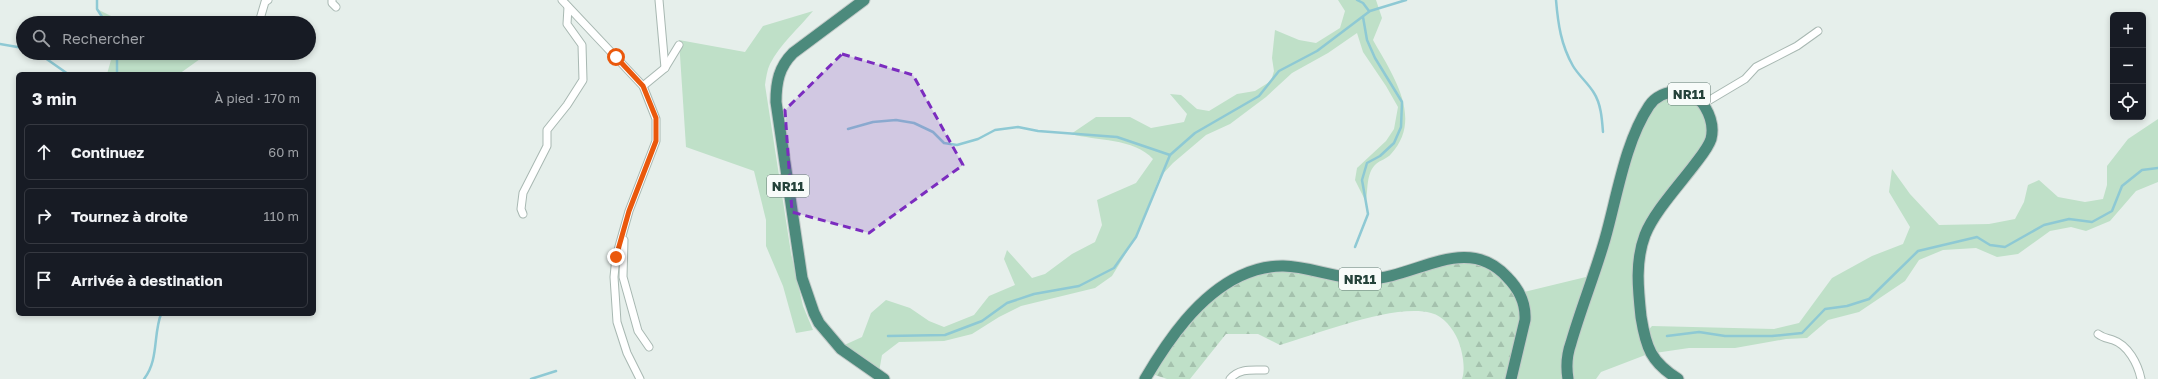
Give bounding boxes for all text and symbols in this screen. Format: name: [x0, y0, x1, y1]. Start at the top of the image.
map controls: [2110, 12, 2146, 120]
button: +: [2110, 12, 2146, 48]
search box: [16, 16, 316, 60]
icon: search: [30, 27, 52, 49]
text: Rechercher: [62, 29, 145, 47]
route start: [607, 48, 625, 66]
button: −: [2110, 48, 2146, 84]
road number: NR11: [1668, 83, 1710, 105]
button: locate: [2110, 84, 2146, 120]
text: 3 min: [32, 88, 76, 109]
text: À pied · 170 m: [215, 90, 300, 106]
icon: ahead: [33, 141, 55, 163]
text: Continuez: [71, 143, 144, 161]
text: 60 m: [268, 144, 299, 160]
road number: NR11: [767, 175, 809, 197]
icon: right: [33, 205, 55, 227]
text: Tournez à droite: [71, 207, 188, 225]
text: 110 m: [264, 208, 299, 224]
route end: [607, 248, 625, 266]
road number: NR11: [1339, 268, 1381, 290]
icon: arrive: [33, 269, 55, 291]
text: Arrivée à destination: [71, 271, 223, 289]

